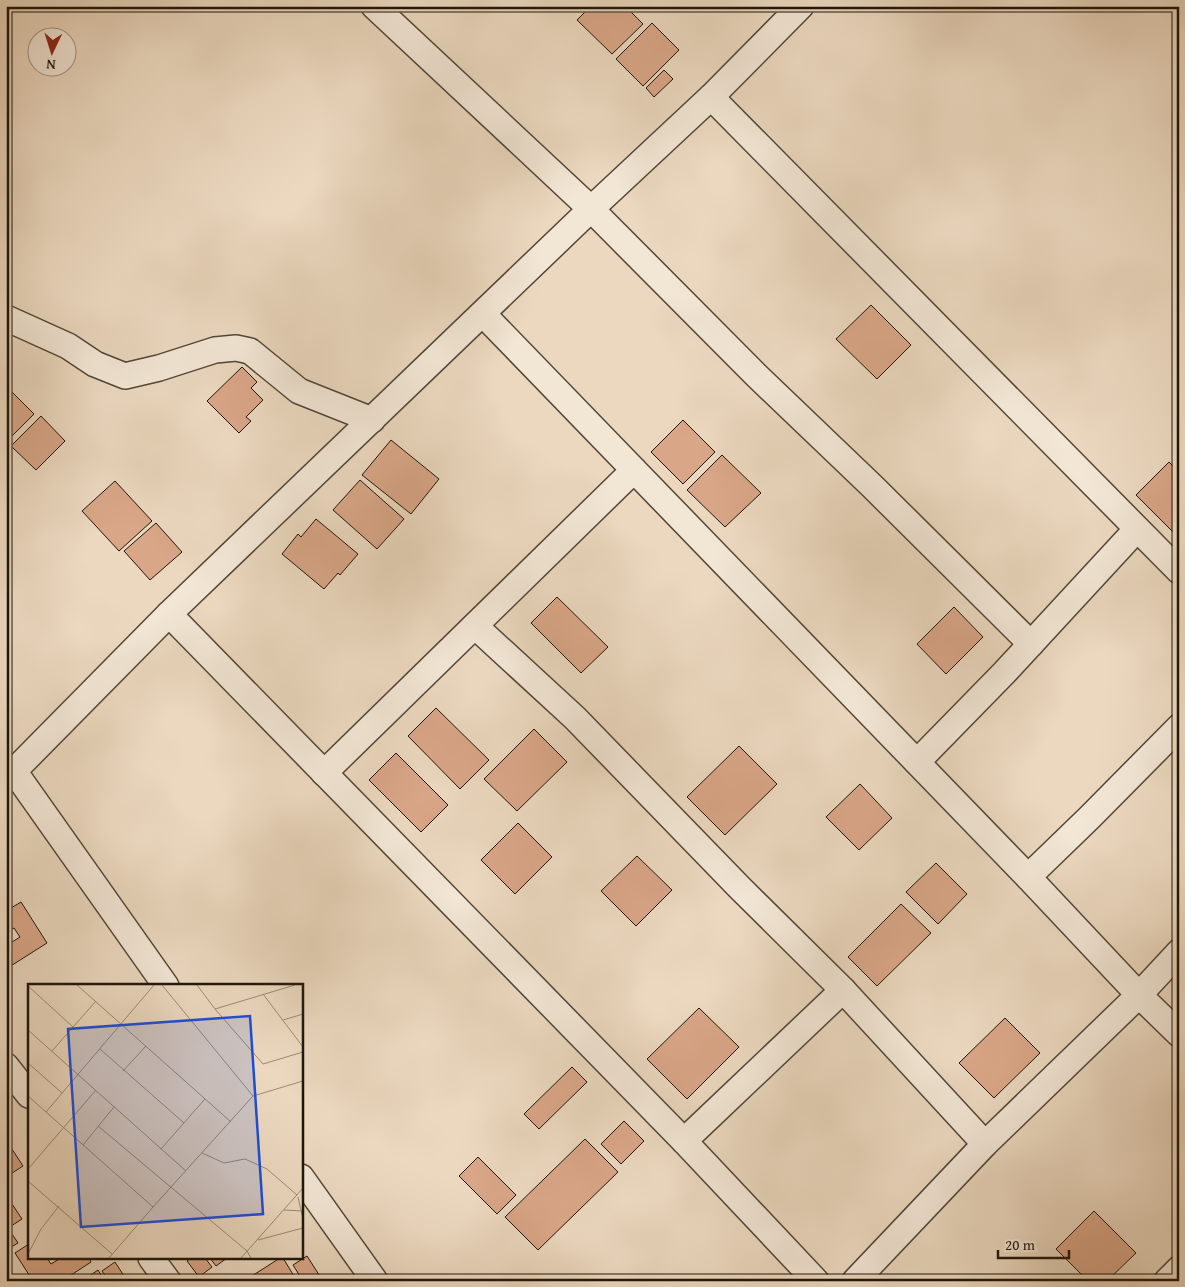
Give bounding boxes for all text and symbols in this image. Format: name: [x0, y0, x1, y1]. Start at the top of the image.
north arrow: [28, 28, 78, 78]
text: N: [45, 55, 56, 75]
inset map: [28, 984, 302, 1260]
scale bar: [998, 1227, 1069, 1259]
text: 20 m: [1005, 1234, 1036, 1255]

